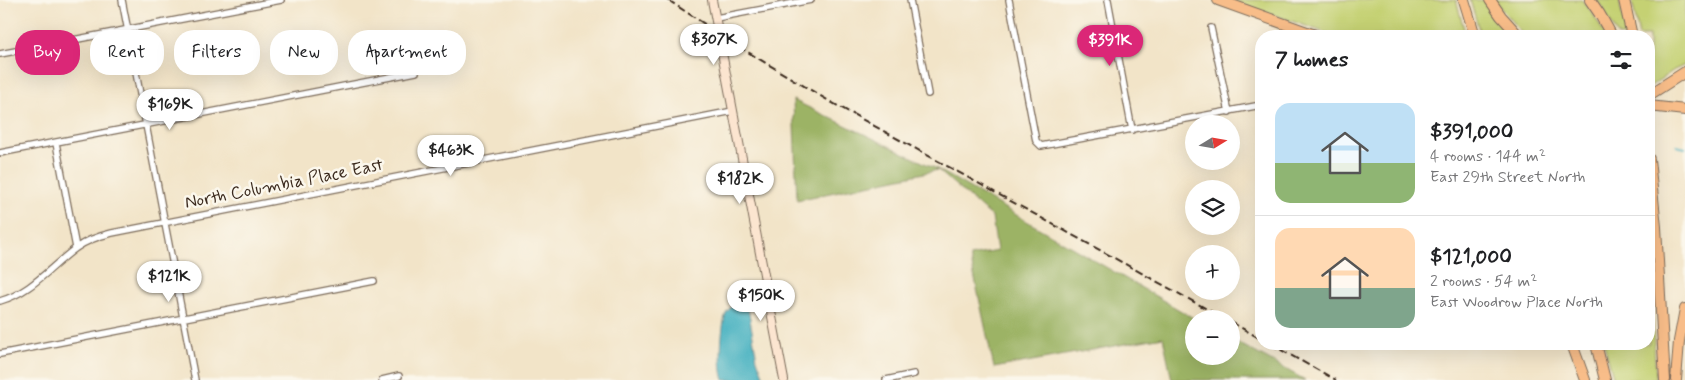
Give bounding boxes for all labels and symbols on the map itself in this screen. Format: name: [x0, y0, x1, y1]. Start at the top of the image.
pin: $307K: [679, 23, 749, 66]
pin: $391K: [1075, 24, 1145, 67]
pin: $169K: [135, 88, 205, 131]
north arrow: [1185, 115, 1240, 170]
pin: $463K: [416, 134, 486, 177]
street label: North Columbia Place East: [183, 153, 386, 215]
pin: $182K: [705, 162, 775, 205]
pin: $121K: [134, 260, 204, 303]
pin: $150K: [726, 280, 796, 322]

